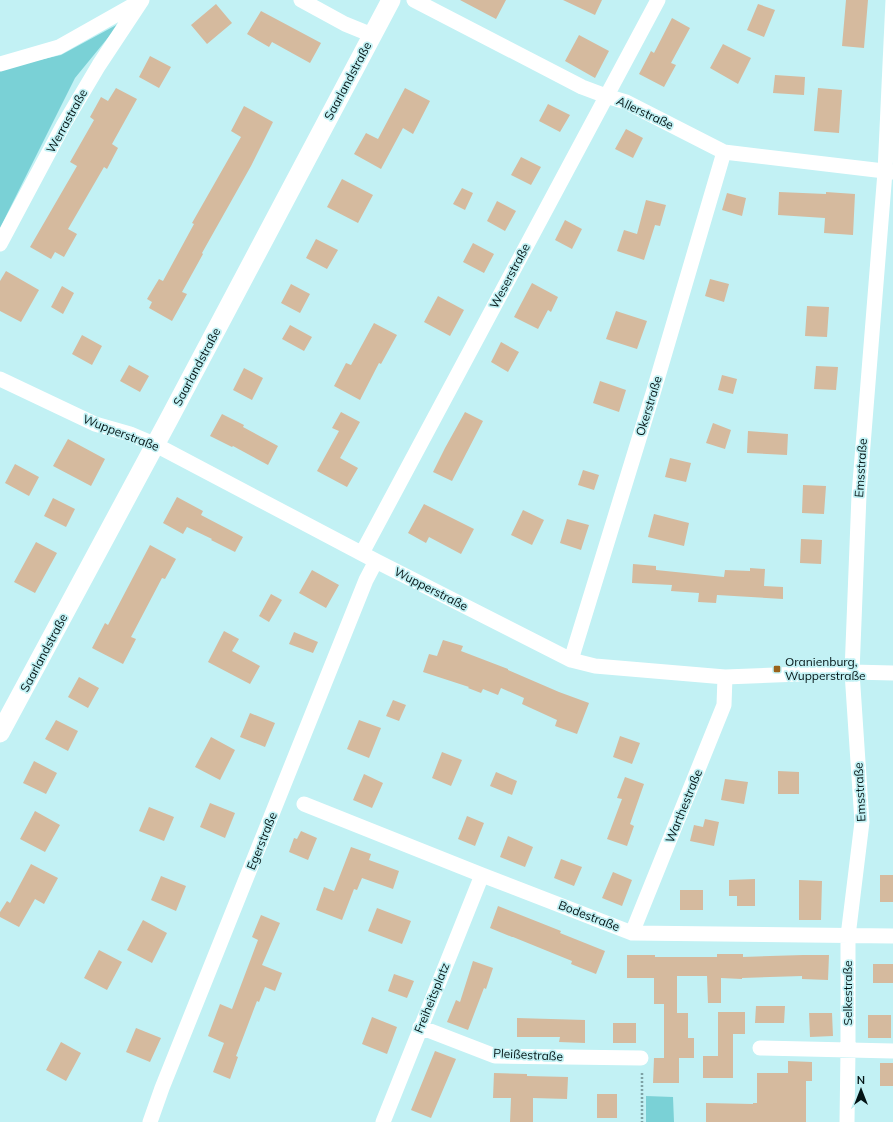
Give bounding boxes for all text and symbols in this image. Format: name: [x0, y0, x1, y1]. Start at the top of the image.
street label: Saarlandstraße: [321, 39, 374, 122]
street label: Werrastraße: [43, 86, 90, 155]
street label: Allerstraße: [614, 93, 676, 132]
street label: Weserstraße: [486, 241, 533, 311]
street label: Saarlandstraße: [170, 325, 223, 408]
street label: Okerstraße: [632, 374, 665, 438]
street label: Wupperstraße: [81, 411, 162, 454]
street label: Emsstraße: [851, 438, 870, 498]
street label: Wupperstraße: [392, 564, 471, 614]
street label: Saarlandstraße: [17, 611, 70, 694]
place label: Oranienburg, Wupperstraße: [785, 654, 866, 683]
marker: Oranienburg, Wupperstraße: [772, 664, 782, 674]
street label: Emsstraße: [850, 762, 869, 822]
street label: Warthestraße: [662, 767, 705, 845]
street label: Egerstraße: [243, 810, 280, 872]
street label: Bodestraße: [556, 897, 622, 934]
street label: Freiheitsplatz: [411, 960, 452, 1035]
street label: Selkestraße: [840, 960, 855, 1026]
street label: Pleißestraße: [493, 1045, 563, 1064]
north arrow: [841, 1070, 881, 1110]
text: N: [857, 1073, 865, 1087]

